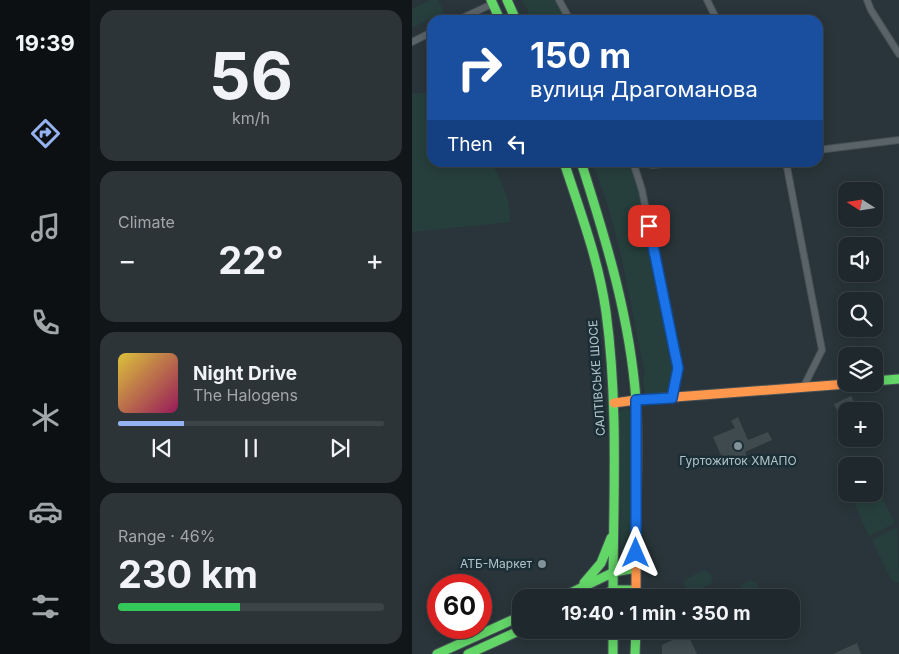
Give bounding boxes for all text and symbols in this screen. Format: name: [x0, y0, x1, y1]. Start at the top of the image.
text: 19:39: [15, 30, 75, 56]
text: 150 m: [530, 34, 631, 76]
icon: right: [447, 35, 512, 100]
text: 56: [209, 36, 293, 115]
text: вулиця Драгоманова: [530, 76, 758, 102]
text: km/h: [232, 108, 270, 128]
icon: directions: [28, 116, 63, 151]
icon: left: [503, 130, 531, 158]
text: Then: [447, 133, 493, 156]
north arrow: [838, 182, 883, 228]
map controls: [838, 182, 883, 502]
pin: [628, 205, 670, 247]
icon: music: [28, 210, 63, 245]
text: Climate: [118, 212, 175, 232]
icon: arrive: [635, 212, 663, 240]
text: 22°: [218, 237, 284, 283]
button: sound: [838, 237, 883, 282]
text: −: [118, 243, 137, 277]
text: +: [365, 243, 384, 277]
button: search: [838, 292, 883, 337]
icon: phone: [28, 305, 63, 340]
street label: САЛТІВСЬКЕ ШОСЕ: [585, 319, 608, 437]
button: layers: [838, 347, 883, 392]
text: Night Drive: [193, 362, 297, 385]
text: The Halogens: [193, 385, 298, 405]
icon: climate: [28, 400, 63, 435]
button: +: [838, 402, 883, 447]
icon: previous: [148, 434, 176, 462]
icon: pause: [237, 434, 265, 462]
icon: next: [326, 434, 354, 462]
marker: Гуртожиток ХМАПО: [732, 440, 744, 452]
place label: Гуртожиток ХМАПО: [679, 453, 797, 468]
button: −: [838, 457, 883, 502]
icon: car: [28, 494, 63, 529]
text: Range · 46%: [118, 526, 215, 546]
position arrow: [609, 526, 661, 578]
text: 230 km: [118, 551, 258, 597]
place label: АТБ-Маркет: [460, 556, 532, 571]
marker: АТБ-Маркет: [536, 558, 548, 570]
speed limit sign: 60: [427, 574, 492, 639]
icon: filters: [28, 589, 63, 624]
text: 19:40 · 1 min · 350 m: [561, 602, 751, 625]

